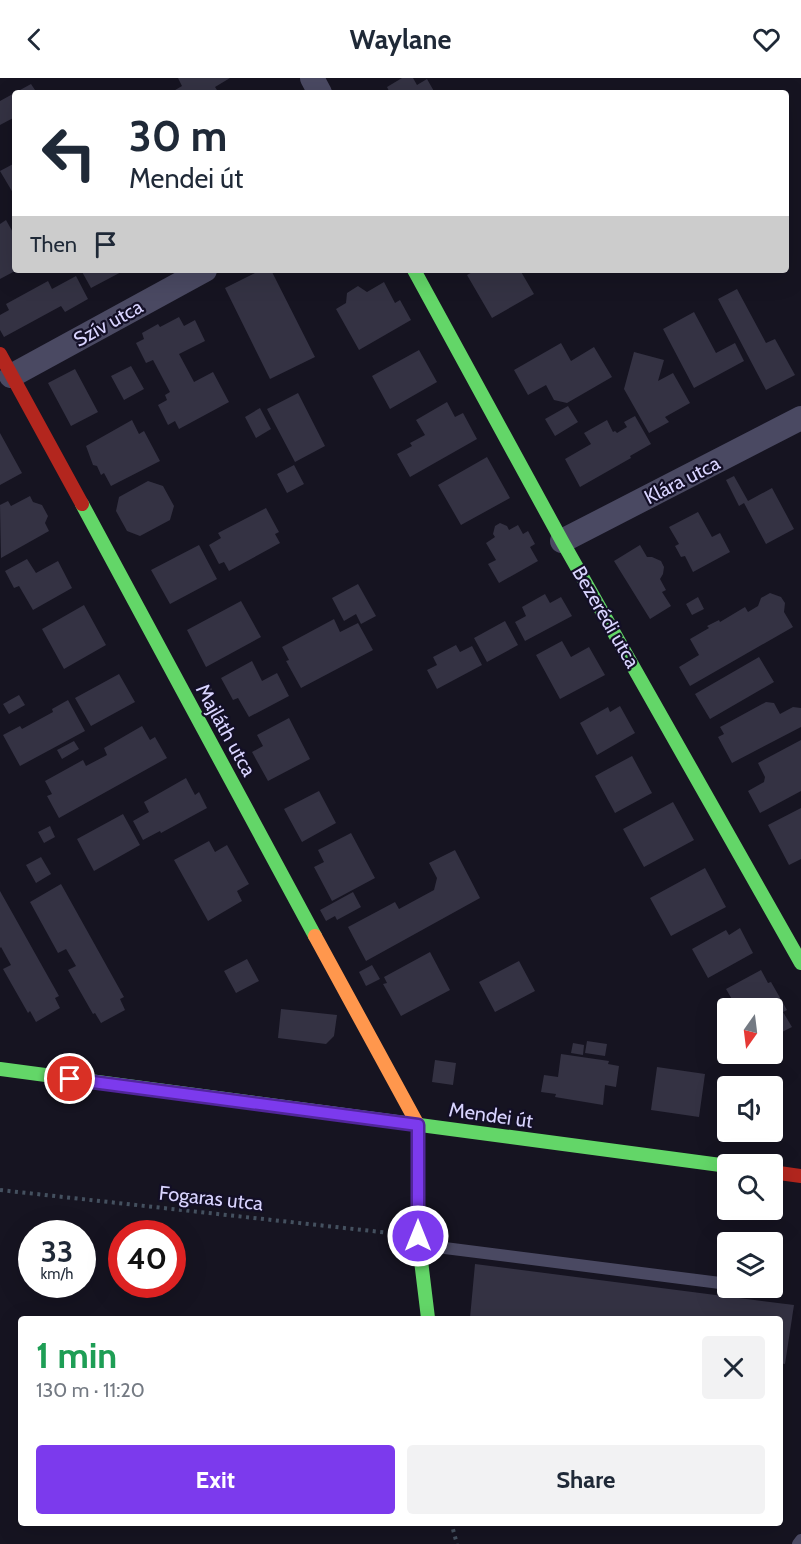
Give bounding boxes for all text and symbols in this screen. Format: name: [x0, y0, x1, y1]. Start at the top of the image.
icon: back: [18, 23, 51, 56]
text: Waylane: [350, 23, 451, 56]
icon: heart: [750, 23, 783, 56]
text: 30 m: [129, 110, 227, 162]
icon: left: [30, 114, 108, 192]
text: Mendei út: [129, 162, 243, 195]
icon: arrive: [89, 228, 122, 261]
text: Then: [30, 231, 77, 258]
street label: Szív utca: [69, 294, 147, 352]
street label: Klára utca: [640, 451, 724, 509]
street label: Bezerédi utca: [567, 562, 645, 673]
street label: Majláth utca: [191, 680, 261, 781]
north arrow: [717, 998, 783, 1064]
map controls: [717, 998, 783, 1298]
pin: [44, 1053, 95, 1104]
icon: arrive: [53, 1062, 86, 1095]
button: sound: [717, 1076, 783, 1142]
street label: Mendei út: [447, 1097, 535, 1133]
button: search: [717, 1154, 783, 1220]
street label: Fogaras utca: [158, 1181, 265, 1215]
position arrow: [386, 1204, 450, 1268]
speed limit sign: 40: [108, 1220, 186, 1298]
button: layers: [717, 1232, 783, 1298]
text: 33: [41, 1233, 73, 1270]
text: km/h: [41, 1265, 73, 1283]
text: 1 min: [36, 1333, 117, 1377]
button: close: [702, 1336, 765, 1399]
text: 130 m · 11:20: [36, 1378, 145, 1402]
button: Exit: [36, 1445, 395, 1514]
button: Share: [407, 1445, 765, 1514]

